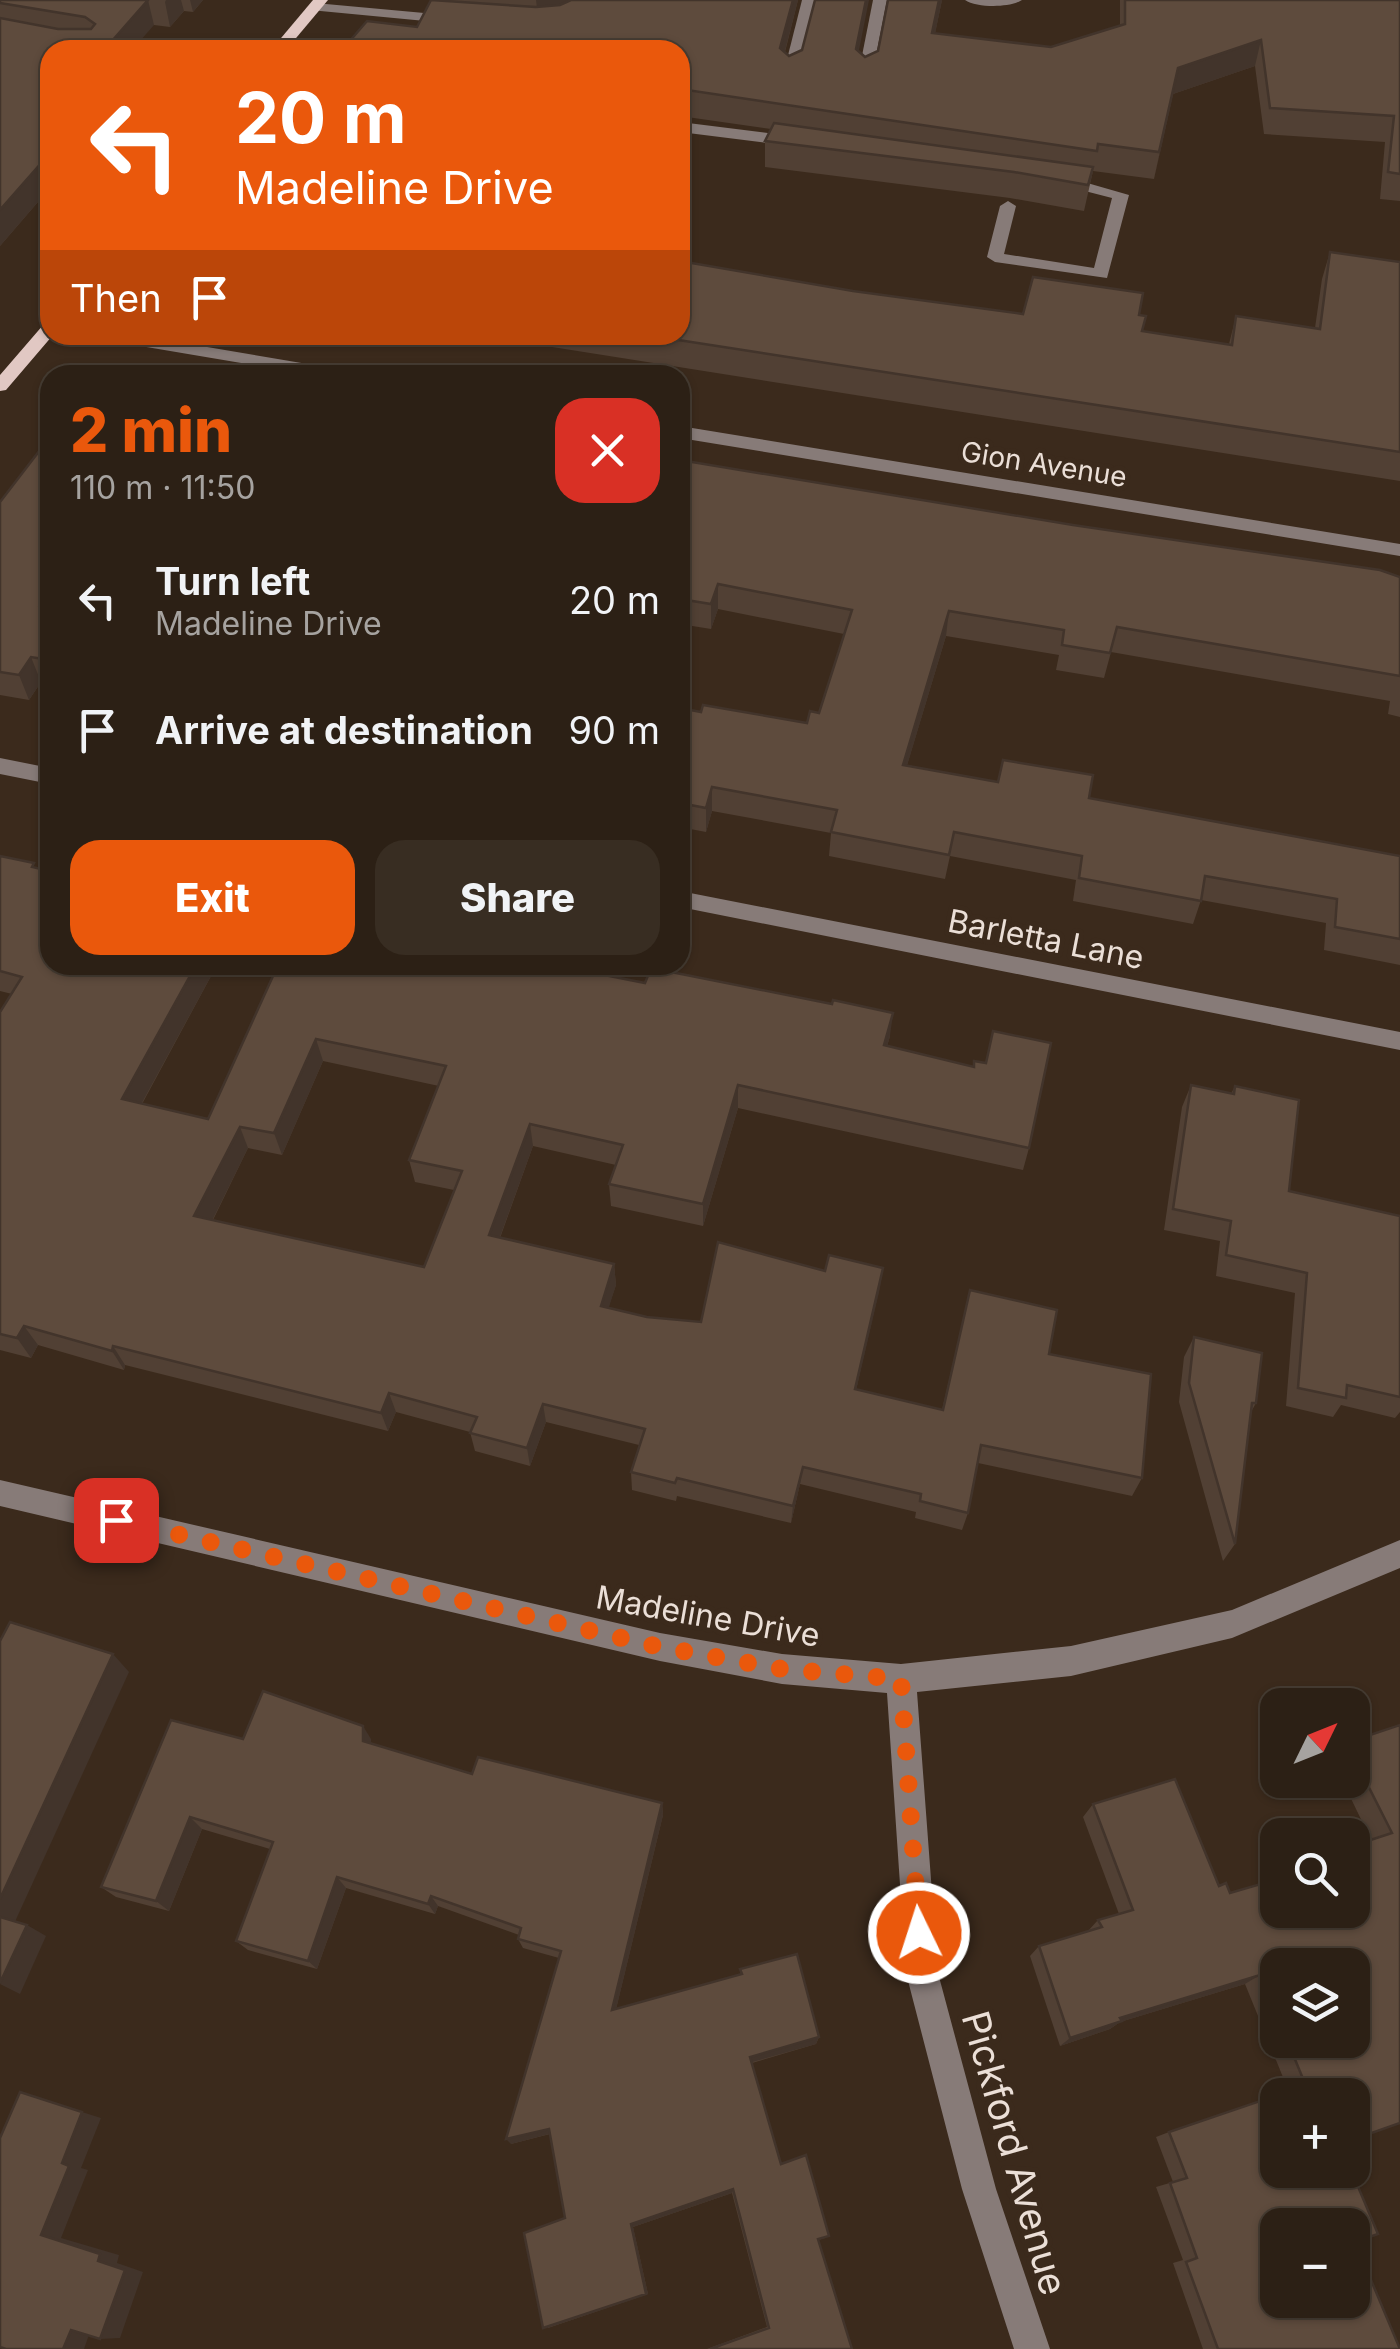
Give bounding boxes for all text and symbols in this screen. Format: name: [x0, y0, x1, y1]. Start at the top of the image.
text: 20 m: [235, 75, 407, 160]
icon: left: [70, 80, 200, 210]
text: Madeline Drive: [235, 160, 554, 215]
icon: arrive: [182, 270, 237, 325]
text: Then: [70, 275, 162, 321]
text: 2 min: [70, 394, 232, 466]
button: close: [555, 398, 660, 503]
street label: Gion Avenue: [959, 434, 1129, 494]
text: 110 m · 11:50: [70, 468, 255, 507]
text: Turn left: [155, 558, 310, 604]
icon: left: [70, 573, 125, 628]
text: 20 m: [569, 577, 660, 623]
text: Madeline Drive: [155, 604, 382, 643]
icon: arrive: [70, 703, 125, 758]
text: Arrive at destination: [155, 707, 533, 753]
text: 90 m: [568, 707, 660, 753]
button: Exit: [70, 840, 355, 955]
button: Share: [375, 840, 660, 955]
street label: Barletta Lane: [945, 901, 1147, 977]
pin: [74, 1478, 159, 1563]
icon: arrive: [89, 1493, 144, 1548]
street label: Madeline Drive: [593, 1577, 823, 1655]
north arrow: [1260, 1688, 1370, 1798]
map controls: [1260, 1688, 1370, 2318]
button: search: [1260, 1818, 1370, 1928]
position arrow: [867, 1881, 971, 1985]
button: layers: [1260, 1948, 1370, 2058]
street label: Pickford Avenue: [953, 2006, 1077, 2300]
button: +: [1260, 2078, 1370, 2188]
button: −: [1260, 2208, 1370, 2318]

